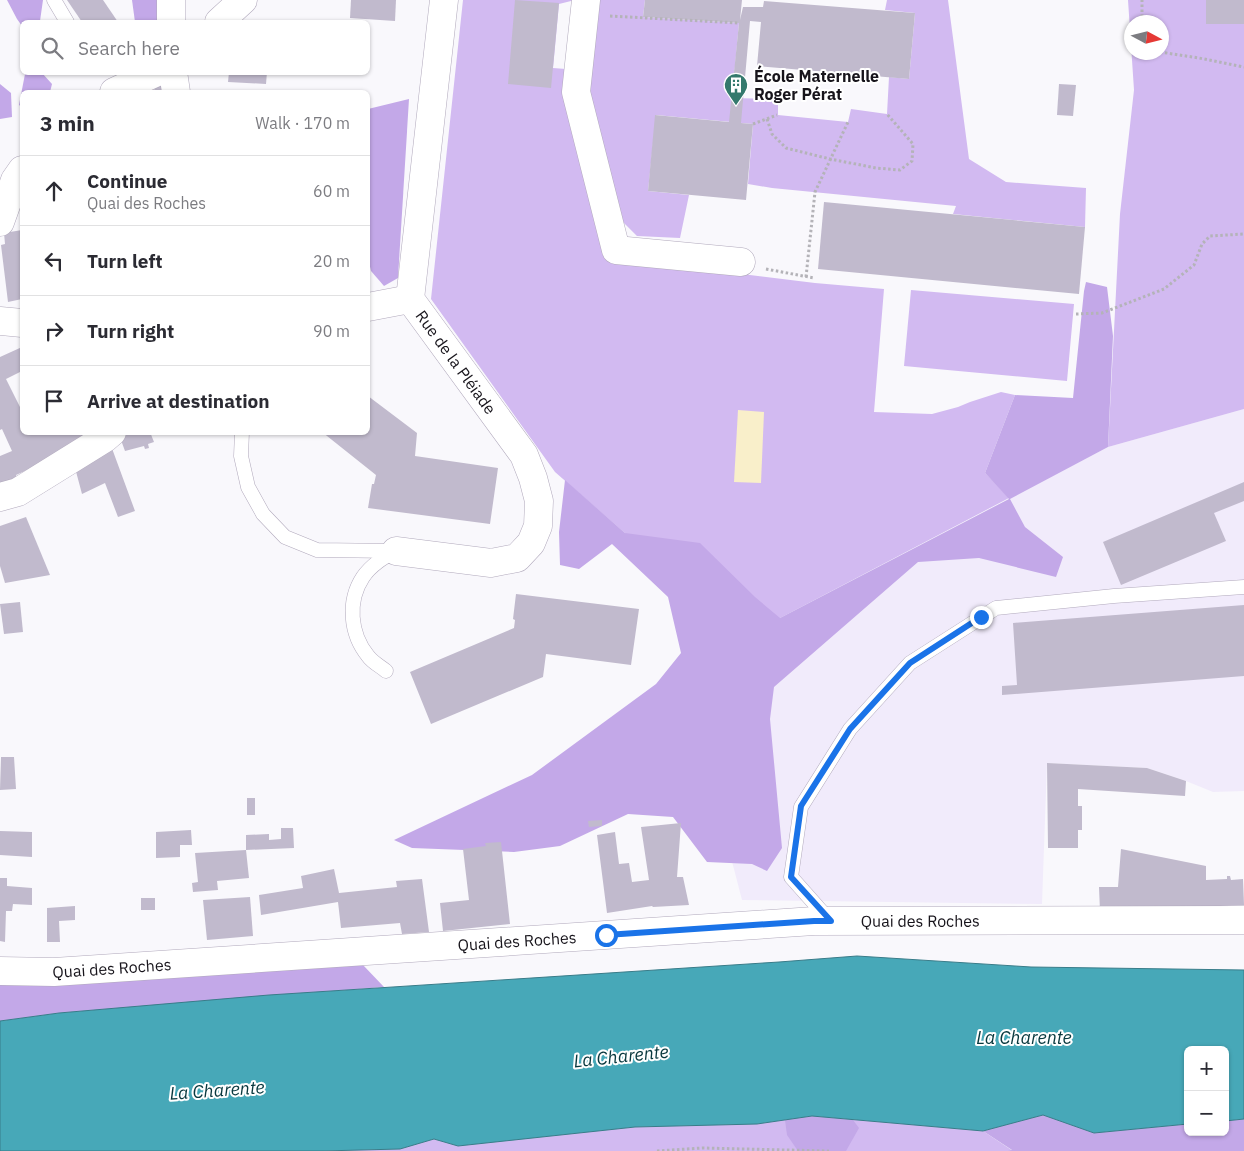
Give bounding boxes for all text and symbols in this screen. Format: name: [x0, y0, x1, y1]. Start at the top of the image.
north arrow: [1124, 15, 1169, 60]
search box: [20, 20, 370, 75]
icon: search: [38, 34, 66, 62]
text: Search here: [78, 36, 180, 60]
place label: École Maternelle Roger Pérat: [754, 65, 879, 104]
building icon: École Maternelle Roger Pérat: [723, 72, 749, 106]
text: 3 min: [40, 109, 95, 137]
text: Walk · 170 m: [255, 113, 350, 133]
text: Continue: [87, 169, 167, 193]
icon: ahead: [40, 177, 68, 205]
text: 60 m: [313, 181, 350, 201]
text: Quai des Roches: [87, 193, 206, 213]
icon: left: [40, 247, 68, 275]
text: Turn left: [87, 249, 163, 273]
text: 20 m: [313, 251, 350, 271]
street label: Rue de la Pléiade: [412, 306, 501, 418]
icon: right: [40, 317, 68, 345]
text: Turn right: [87, 319, 174, 343]
text: 90 m: [313, 321, 350, 341]
icon: arrive: [40, 387, 68, 415]
text: Arrive at destination: [87, 389, 270, 413]
route end: [970, 606, 993, 629]
street label: Quai des Roches: [861, 911, 980, 931]
route start: [595, 924, 618, 947]
street label: Quai des Roches: [457, 927, 577, 955]
street label: Quai des Roches: [52, 954, 172, 982]
water label: La Charente: [976, 1026, 1072, 1049]
water label: La Charente: [572, 1040, 670, 1072]
map controls: [1184, 1046, 1229, 1136]
button: +: [1184, 1046, 1229, 1091]
water label: La Charente: [169, 1075, 265, 1105]
button: −: [1184, 1091, 1229, 1136]

